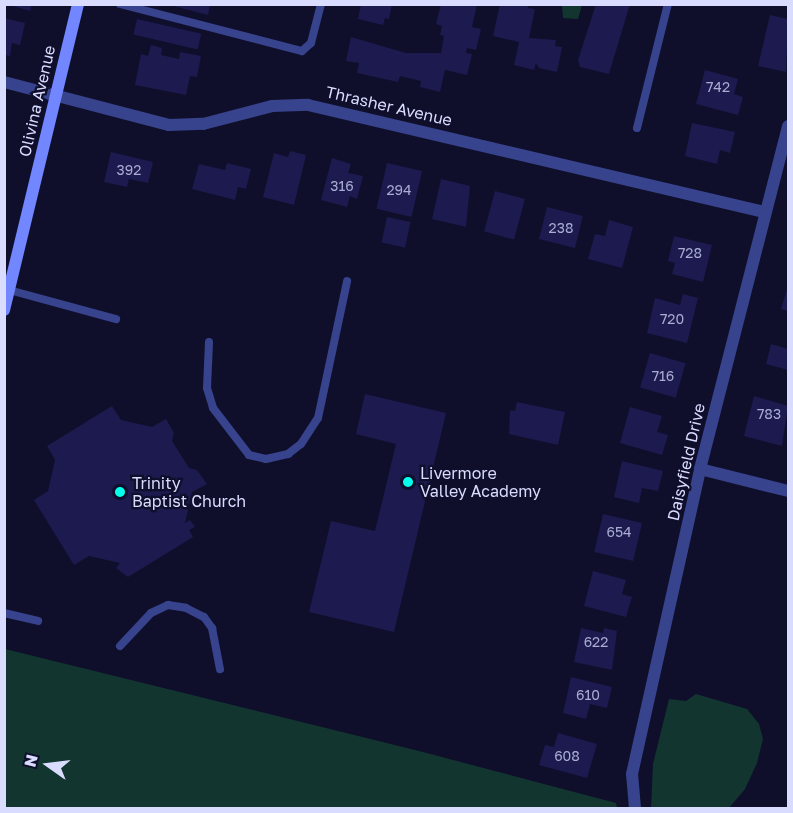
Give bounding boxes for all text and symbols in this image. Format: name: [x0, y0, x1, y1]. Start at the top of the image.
street label: Olivina Avenue: [15, 43, 59, 159]
house number: 742: [706, 79, 730, 95]
street label: Thrasher Avenue: [324, 82, 454, 130]
house number: 392: [117, 162, 141, 178]
house number: 316: [330, 178, 354, 194]
house number: 294: [386, 182, 412, 198]
house number: 238: [549, 220, 573, 236]
house number: 728: [678, 245, 702, 261]
house number: 720: [660, 311, 684, 327]
house number: 716: [652, 368, 674, 384]
street label: Daisyfield Drive: [663, 401, 709, 523]
house number: 783: [757, 406, 781, 422]
place label: Livermore Valley Academy: [420, 463, 541, 501]
place label: Trinity Baptist Church: [132, 473, 246, 511]
marker: Livermore Valley Academy: [401, 475, 415, 489]
marker: Trinity Baptist Church: [113, 485, 127, 499]
house number: 654: [606, 524, 632, 540]
house number: 622: [584, 634, 608, 650]
house number: 610: [576, 687, 600, 703]
north arrow: [18, 735, 78, 795]
house number: 608: [554, 748, 580, 764]
text: N: [19, 752, 42, 769]

